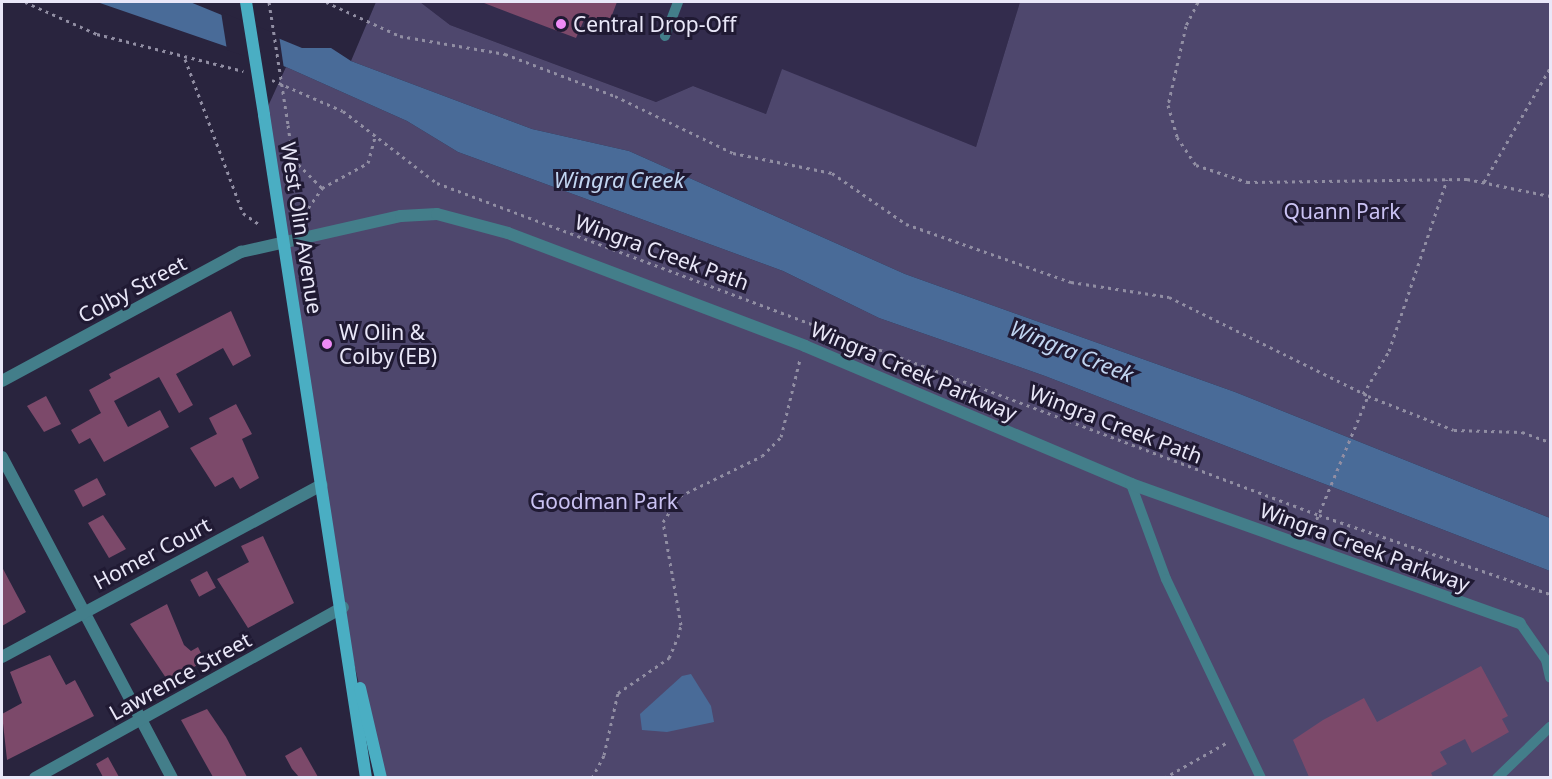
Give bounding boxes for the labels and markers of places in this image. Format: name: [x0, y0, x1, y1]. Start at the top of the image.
place label: Central Drop-Off: [573, 11, 736, 37]
marker: Central Drop-Off: [554, 17, 568, 31]
place label: W Olin & Colby (EB): [339, 319, 437, 369]
marker: W Olin & Colby (EB): [320, 337, 334, 351]

